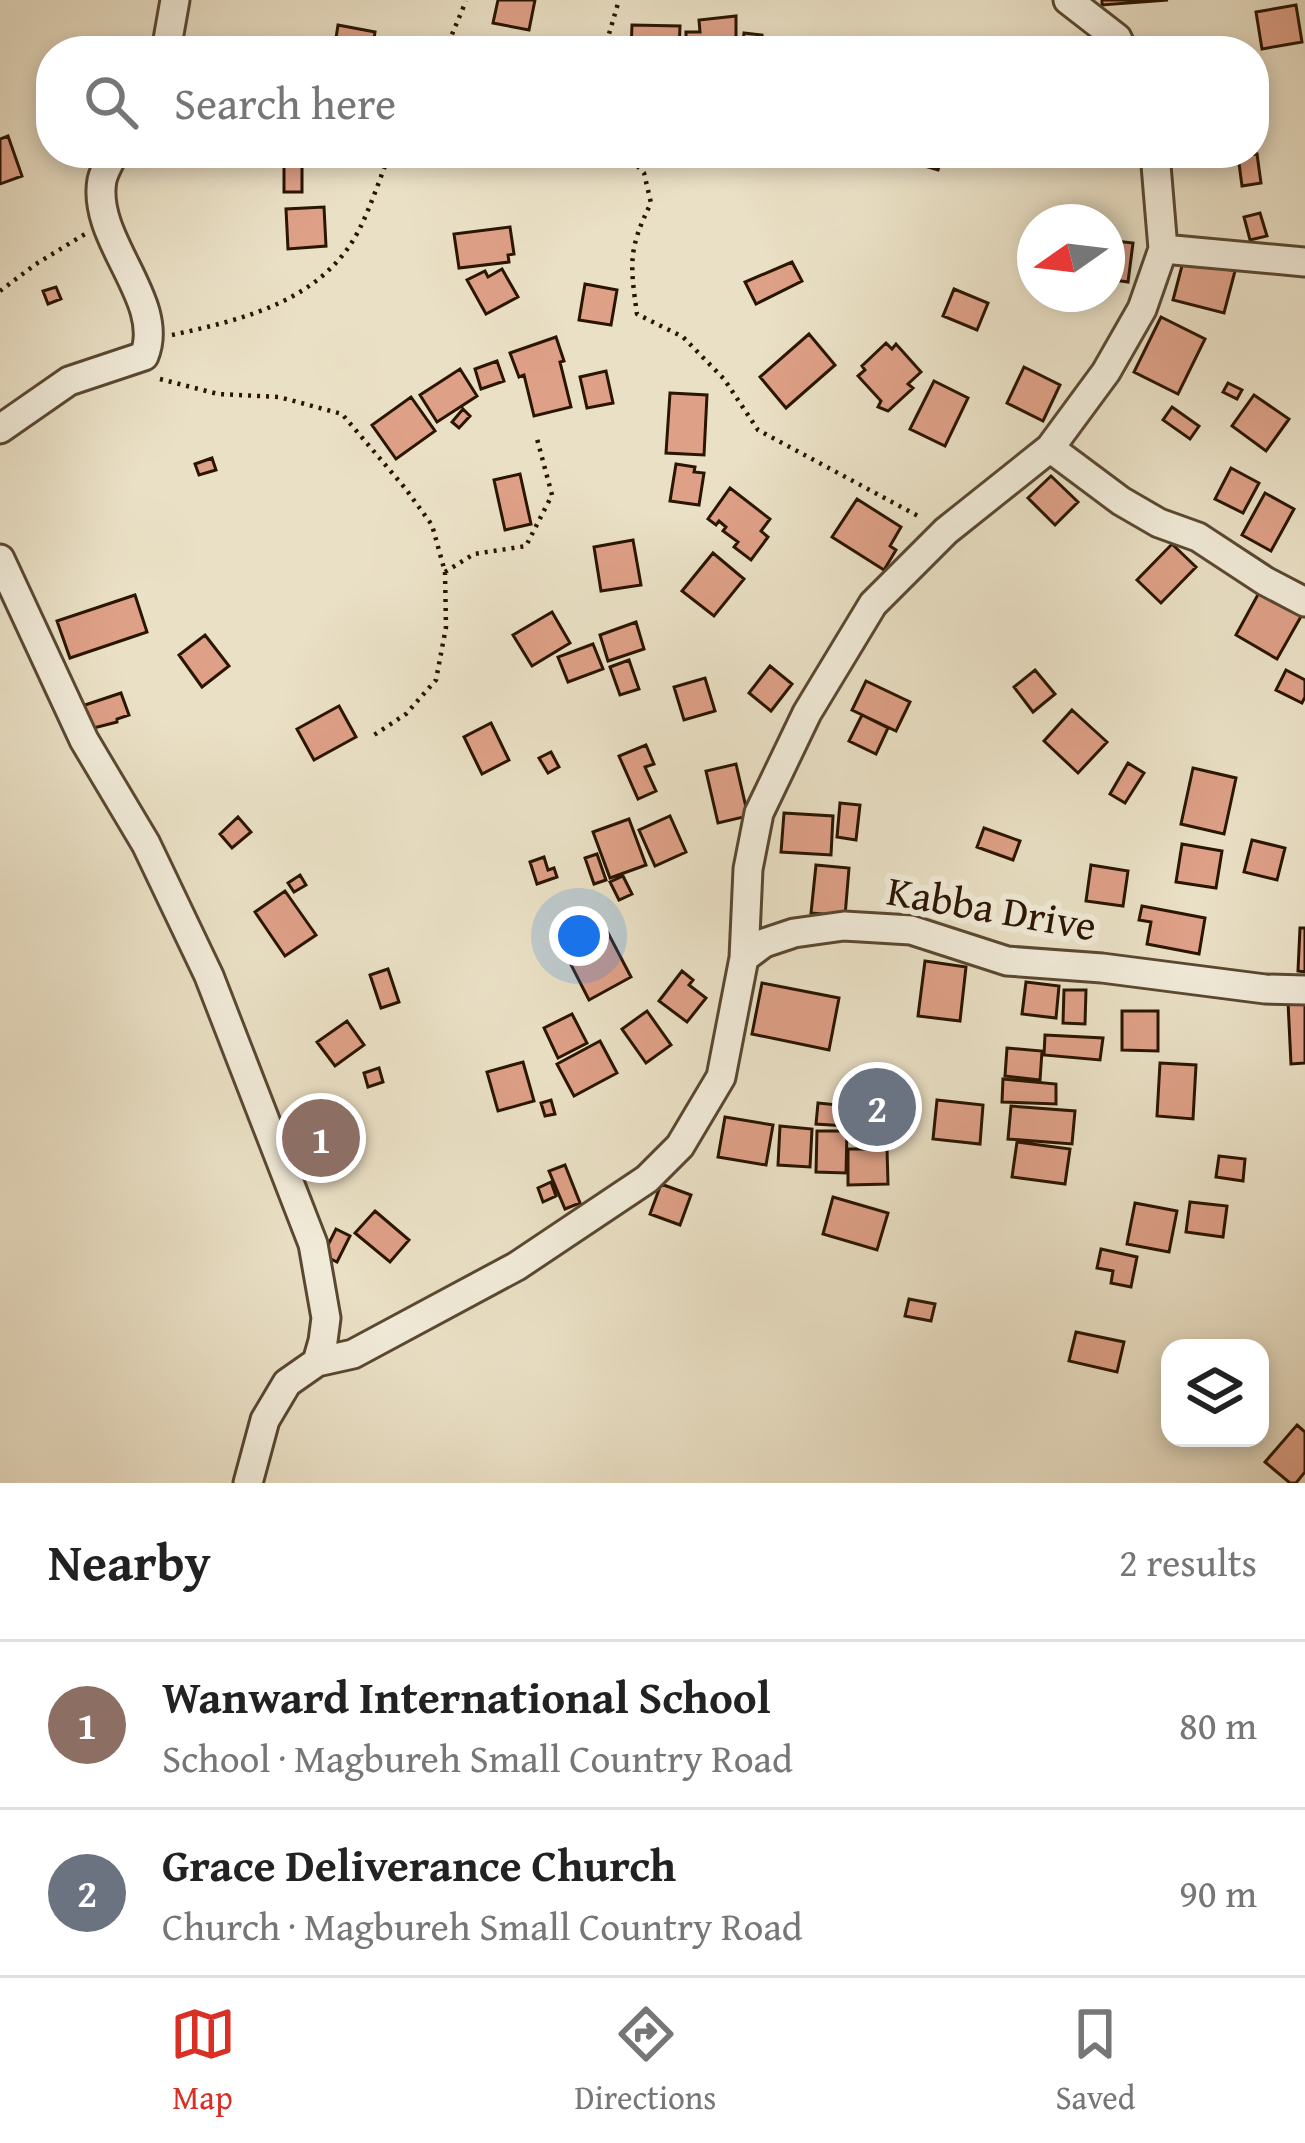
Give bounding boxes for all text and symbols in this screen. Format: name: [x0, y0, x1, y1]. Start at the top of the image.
search box: [36, 36, 1269, 168]
icon: search: [78, 69, 144, 135]
text: Search here: [174, 70, 396, 135]
north arrow: [1017, 204, 1125, 312]
street label: Kabba Drive: [883, 859, 1101, 955]
your location: [549, 906, 609, 966]
pin: 2: [838, 1062, 916, 1152]
pin: 1: [282, 1093, 360, 1183]
map controls: [1161, 1339, 1269, 1447]
button: layers: [1161, 1339, 1269, 1447]
text: Nearby: [48, 1524, 211, 1599]
text: 2 results: [1119, 1533, 1257, 1590]
text: Wanward International School: [162, 1664, 771, 1729]
text: 1: [77, 1696, 97, 1753]
text: 80 m: [1179, 1696, 1257, 1753]
text: School · Magbureh Small Country Road: [162, 1729, 793, 1786]
text: Grace Deliverance Church: [162, 1832, 676, 1897]
text: 2: [77, 1864, 97, 1921]
text: 90 m: [1179, 1864, 1257, 1921]
text: Church · Magbureh Small Country Road: [162, 1897, 803, 1954]
tab: Map: [170, 2001, 236, 2121]
tab: Directions: [575, 2001, 716, 2121]
tab: Saved: [1056, 2001, 1135, 2121]

